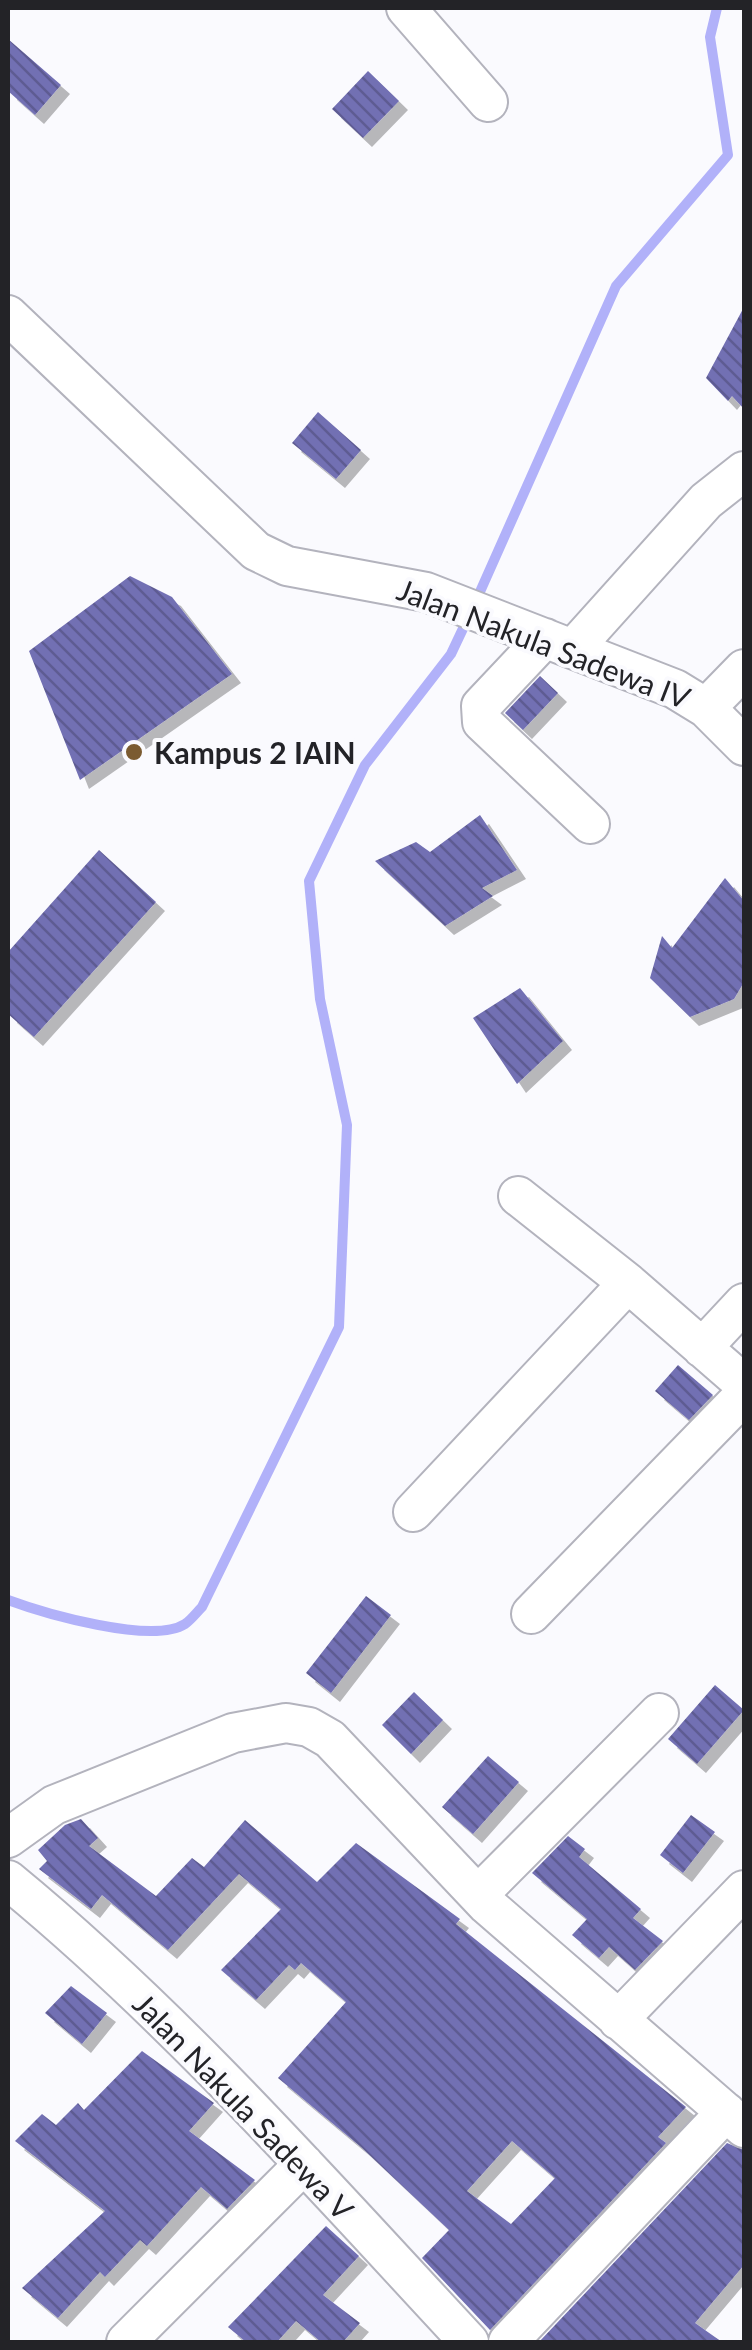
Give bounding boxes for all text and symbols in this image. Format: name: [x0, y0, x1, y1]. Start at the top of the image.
street label: Jalan Nakula Sadewa IV: [393, 571, 696, 716]
place label: Kampus 2 IAIN: [154, 734, 356, 770]
marker: Kampus 2 IAIN: [123, 741, 145, 763]
street label: Jalan Nakula Sadewa V: [126, 1985, 362, 2227]

